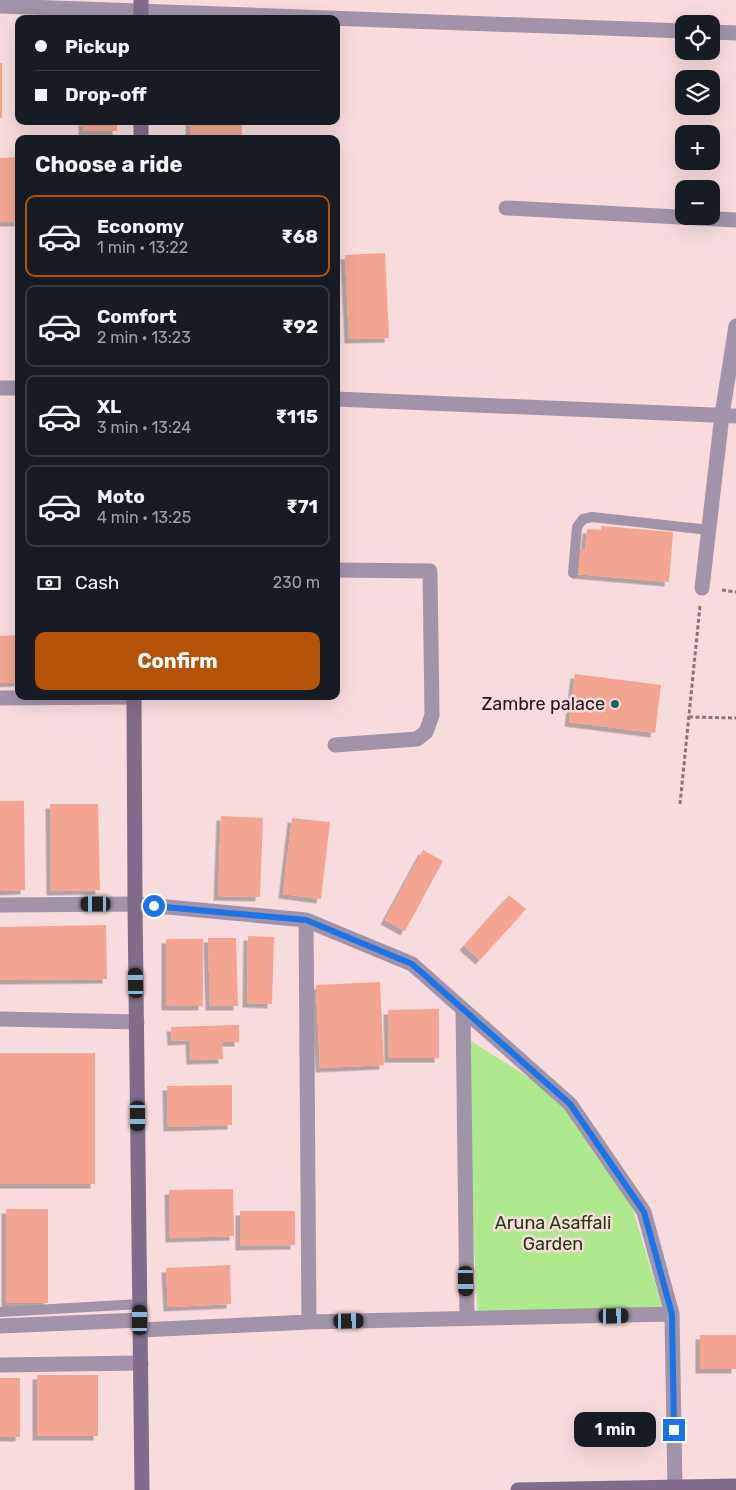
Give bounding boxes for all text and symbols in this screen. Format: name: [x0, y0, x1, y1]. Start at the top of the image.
map controls: [675, 15, 720, 225]
button: locate: [675, 15, 720, 60]
text: Pickup: [65, 35, 130, 58]
button: layers: [675, 70, 720, 115]
text: Drop-off: [65, 83, 147, 106]
button: +: [675, 125, 720, 170]
text: Choose a ride: [35, 151, 182, 178]
button: −: [675, 180, 720, 225]
icon: car: [37, 214, 82, 259]
text: Economy: [97, 215, 184, 238]
text: ₹68: [281, 225, 318, 248]
text: 1 min · 13:22: [97, 238, 188, 257]
icon: car: [37, 304, 82, 349]
text: Comfort: [97, 305, 177, 328]
text: ₹92: [282, 315, 318, 338]
text: 2 min · 13:23: [97, 328, 191, 347]
icon: car: [37, 394, 82, 439]
text: XL: [97, 395, 121, 418]
text: ₹115: [275, 405, 318, 428]
text: 3 min · 13:24: [97, 418, 191, 437]
icon: car: [37, 484, 82, 529]
text: Moto: [97, 485, 145, 508]
text: ₹71: [286, 495, 318, 518]
text: 4 min · 13:25: [97, 508, 191, 527]
icon: cash: [35, 569, 63, 597]
text: Cash: [75, 571, 119, 594]
text: 230 m: [273, 573, 320, 592]
button: Confirm: [35, 632, 320, 690]
place label: Zambre palace: [481, 693, 605, 715]
marker: Zambre palace: [609, 698, 621, 710]
route start: [143, 895, 165, 917]
car: [81, 897, 111, 912]
car: [128, 968, 143, 998]
car: [130, 1101, 145, 1131]
park label: Aruna Asaffali Garden: [495, 1212, 611, 1255]
car: [458, 1266, 473, 1296]
car: [132, 1305, 147, 1335]
car: [598, 1308, 629, 1324]
car: [333, 1313, 364, 1329]
callout: 1 min: [574, 1412, 656, 1448]
route end: [663, 1419, 685, 1441]
text: 1 min: [595, 1420, 635, 1439]

